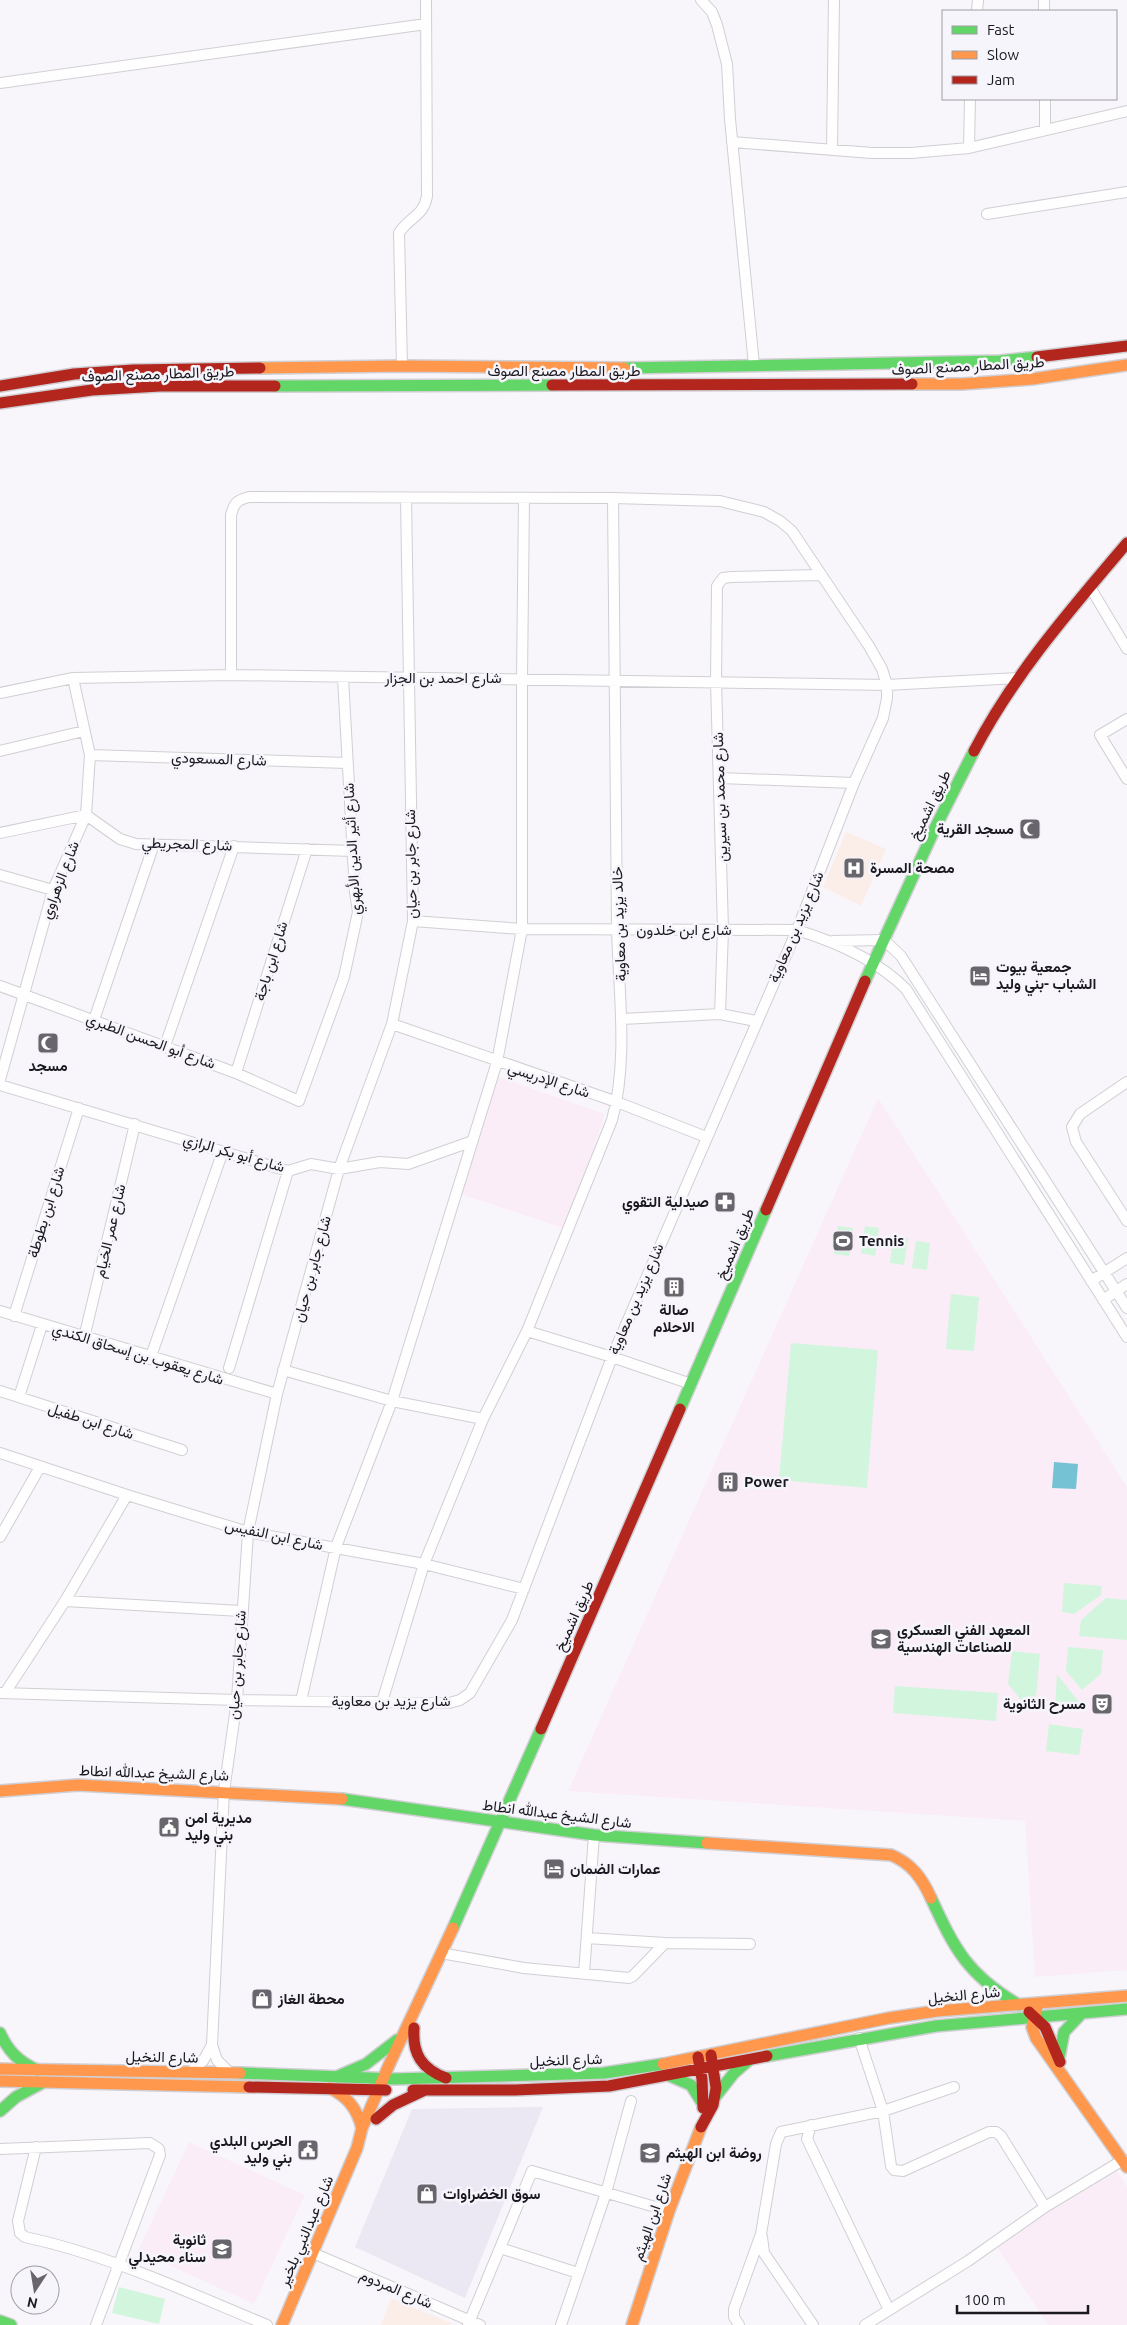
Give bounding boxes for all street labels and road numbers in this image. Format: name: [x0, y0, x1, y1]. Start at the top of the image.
street label: طريق المطار مصنع الصوف: [891, 353, 1045, 381]
street label: طريق المطار مصنع الصوف: [81, 362, 235, 388]
street label: طريق المطار مصنع الصوف: [487, 362, 641, 382]
street label: شارع احمد بن الجزار: [383, 669, 502, 689]
street label: شارع محمد بن سيرين: [709, 731, 733, 862]
street label: شارع المسعودي: [171, 748, 267, 774]
street label: طريق اشميخ: [905, 767, 957, 844]
street label: شارع أثير الدين الأبهري: [340, 782, 368, 916]
street label: شارع جابر بن حيان: [401, 809, 423, 919]
street label: شارع المجريطي: [141, 833, 233, 859]
street label: شارع الزهراوي: [37, 838, 87, 923]
street label: خالد يزيد بن معاوية: [608, 866, 631, 982]
street label: شارع يزيد بن معاوية: [764, 869, 829, 986]
street label: شارع ابن باجة: [250, 919, 294, 1003]
street label: شارع ابن خلدون: [636, 921, 732, 941]
street label: شارع أبو الحسن الطبري: [83, 1009, 218, 1077]
street label: شارع الإدريسي: [505, 1058, 592, 1106]
street label: شارع أبو بكر الرازي: [180, 1130, 287, 1180]
street label: شارع ابن بطوطة: [24, 1164, 70, 1260]
street label: شارع عمر الخيام: [90, 1182, 132, 1280]
street label: طريق اشميخ: [712, 1205, 760, 1283]
street label: شارع جابر بن حيان: [289, 1214, 337, 1325]
street label: شارع يزيد بن معاوية: [604, 1241, 669, 1358]
street label: شارع يعقوب بن إسحاق الكندي: [49, 1319, 226, 1393]
street label: شارع ابن طفيل: [45, 1399, 136, 1445]
street label: شارع ابن النفيس: [223, 1516, 325, 1556]
street label: طريق اشميخ: [550, 1578, 600, 1655]
street label: شارع جابر بن حيان: [224, 1610, 252, 1720]
street label: شارع يزيد بن معاوية: [332, 1692, 451, 1712]
street label: شارع الشيخ عبدالله انطاط: [79, 1761, 230, 1787]
street label: شارع الشيخ عبدالله انطاط: [481, 1796, 633, 1834]
street label: شارع النخيل: [927, 1983, 1001, 2009]
street label: شارع النخيل: [125, 2047, 199, 2069]
street label: شارع النخيل: [529, 2050, 603, 2072]
street label: شارع ابن الهيثم: [629, 2171, 677, 2264]
street label: شارع عبدالنبي بلخير: [274, 2173, 341, 2291]
street label: شارع المردوم: [356, 2266, 435, 2314]

